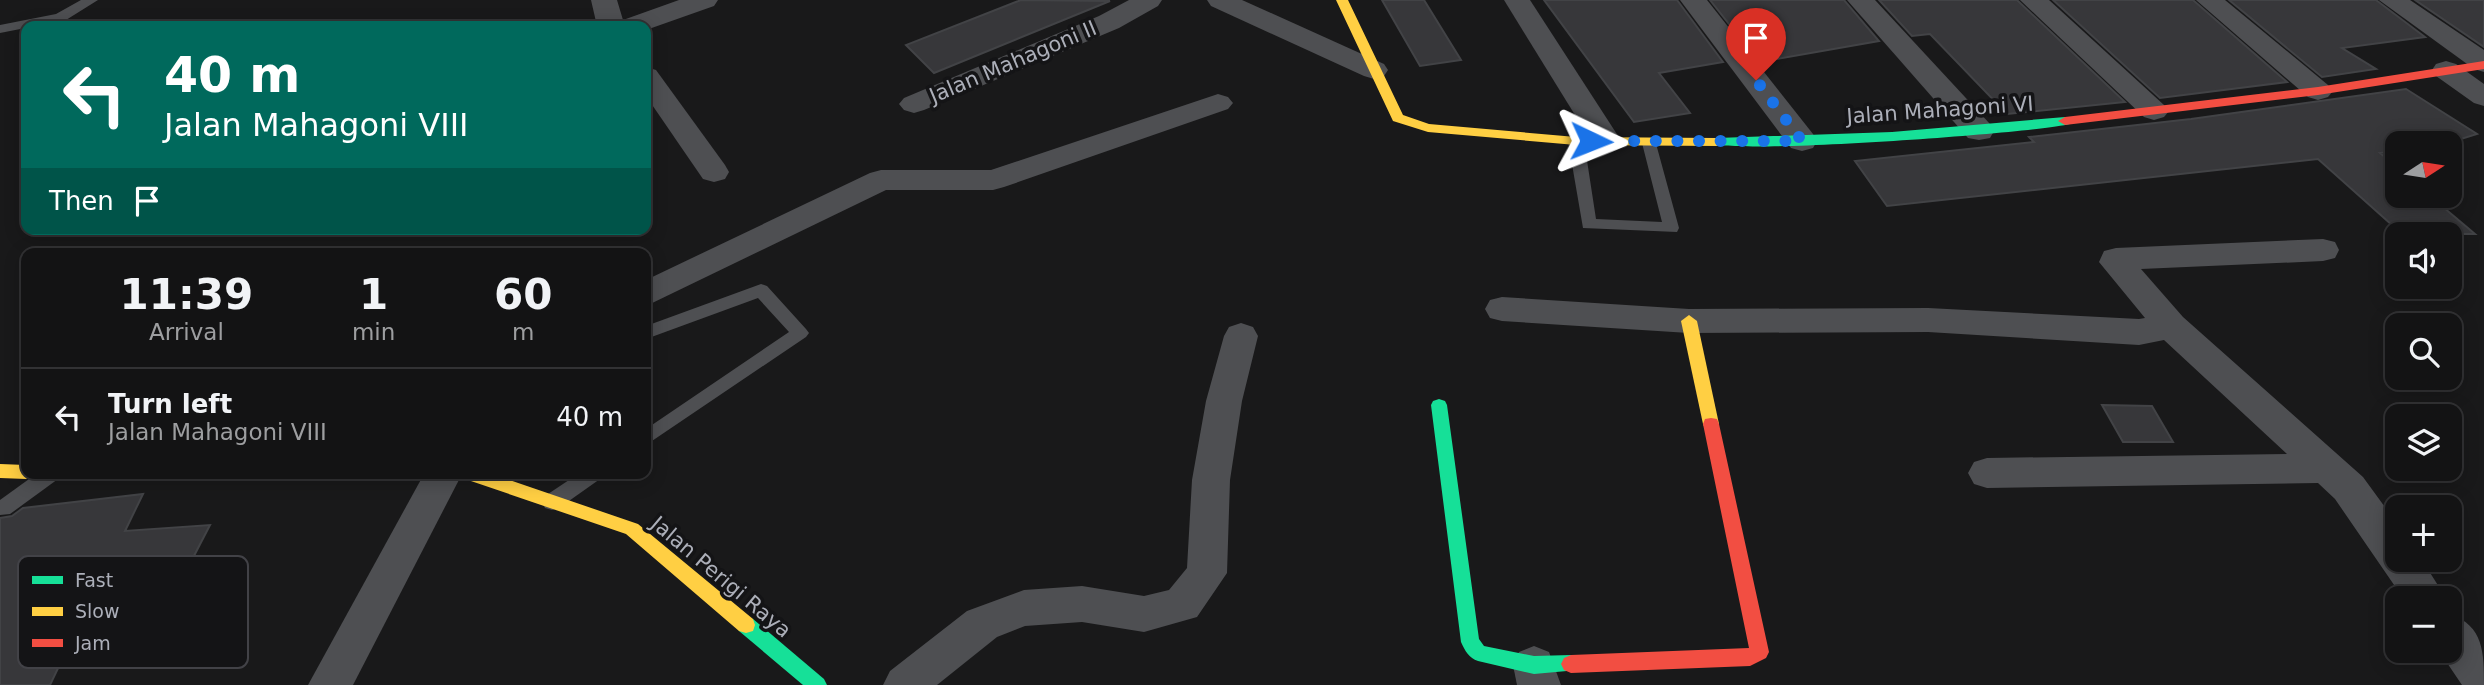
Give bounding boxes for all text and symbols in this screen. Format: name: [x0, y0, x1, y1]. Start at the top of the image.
pin: [1726, 8, 1786, 80]
street label: Jalan Mahagoni II: [924, 16, 1100, 109]
icon: arrive: [1737, 19, 1775, 57]
text: 40 m: [164, 47, 300, 104]
icon: left: [49, 49, 140, 140]
street label: Jalan Mahagoni VI: [1844, 91, 2034, 129]
position arrow: [1554, 104, 1628, 178]
text: Jalan Mahagoni VIII: [164, 106, 469, 144]
north arrow: [2385, 131, 2462, 208]
map controls: [2385, 131, 2462, 663]
icon: arrive: [128, 182, 166, 220]
text: Then: [49, 186, 114, 216]
button: sound: [2385, 222, 2462, 299]
text: 11:39: [120, 270, 253, 319]
text: 1: [359, 270, 388, 319]
text: 60: [494, 270, 552, 319]
button: search: [2385, 313, 2462, 390]
text: Arrival: [149, 319, 224, 345]
text: min: [352, 319, 395, 345]
text: m: [512, 319, 534, 345]
text: Turn left: [108, 389, 232, 419]
icon: left: [49, 398, 87, 436]
text: 40 m: [556, 402, 623, 432]
button: layers: [2385, 404, 2462, 481]
text: Jalan Mahagoni VIII: [108, 419, 327, 445]
button: +: [2385, 495, 2462, 572]
street label: Jalan Perigi Raya: [645, 510, 796, 643]
legend: [18, 556, 248, 668]
text: Fast: [75, 569, 113, 591]
button: −: [2385, 586, 2462, 663]
text: Slow: [75, 600, 120, 622]
text: Jam: [74, 632, 111, 654]

